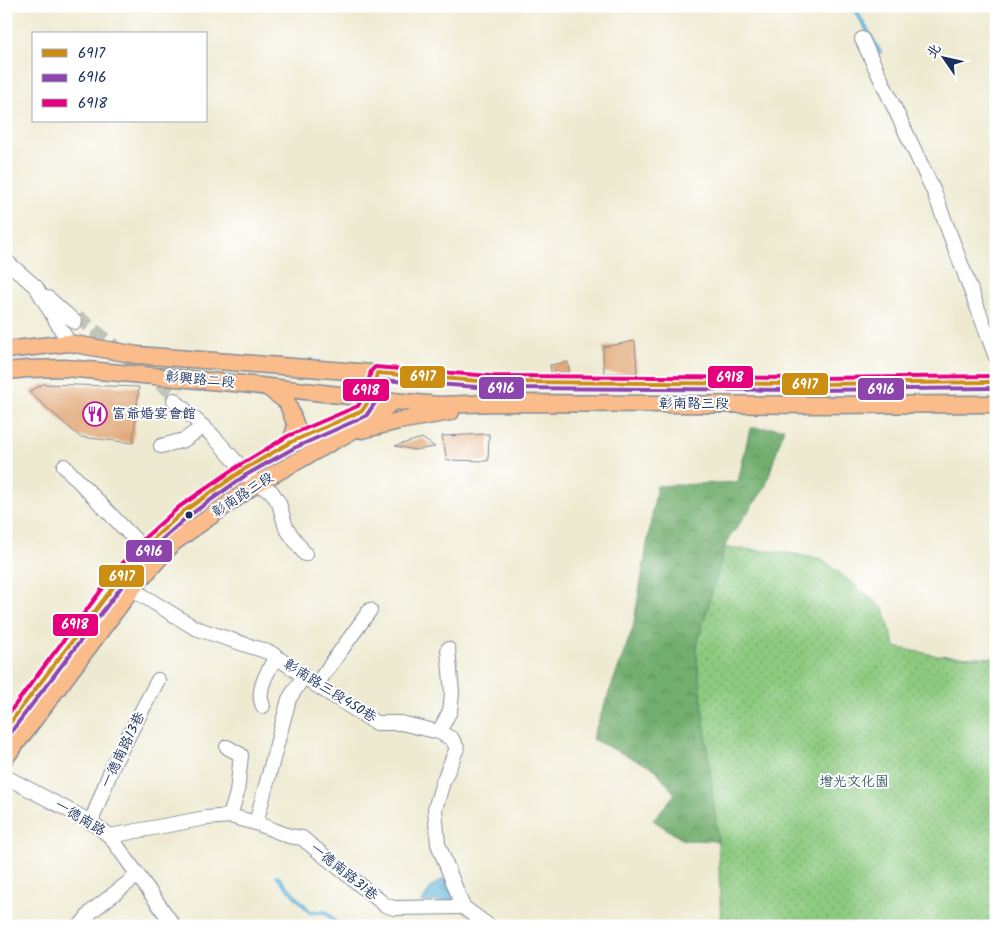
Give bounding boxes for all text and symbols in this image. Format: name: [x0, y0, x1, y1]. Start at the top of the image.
legend: [32, 32, 208, 122]
north arrow: [920, 32, 970, 82]
text: 北: [921, 39, 947, 63]
text: 6917: [78, 42, 106, 66]
text: 6916: [78, 66, 107, 90]
text: 6918: [78, 92, 108, 116]
line badge: 6917: [399, 365, 446, 389]
line badge: 6918: [707, 365, 754, 389]
street label: 彰興路二段: [164, 366, 236, 394]
text: 6917: [410, 366, 436, 388]
text: 6918: [716, 367, 744, 389]
line badge: 6917: [781, 372, 829, 396]
text: 6917: [792, 374, 818, 396]
line badge: 6916: [478, 376, 525, 400]
line badge: 6916: [857, 377, 905, 401]
line badge: 6918: [342, 378, 390, 402]
text: 6916: [488, 378, 515, 400]
text: 6916: [868, 379, 895, 401]
text: 6918: [352, 380, 380, 402]
street label: 彰南路三段: [659, 393, 729, 415]
restaurant icon: 富爺婚宴會館: [82, 401, 108, 427]
place label: 富爺婚宴會館: [112, 403, 196, 425]
street label: 彰南路三段: [208, 467, 278, 523]
unlabelled marker: [184, 510, 194, 520]
line badge: 6916: [125, 539, 173, 563]
text: 6916: [136, 541, 163, 563]
line badge: 6917: [98, 564, 145, 588]
text: 6917: [109, 566, 135, 588]
line badge: 6918: [52, 613, 99, 637]
text: 6918: [61, 614, 89, 636]
street label: 彰南路三段450巷: [279, 654, 382, 729]
street label: 一德南路13巷: [95, 707, 151, 792]
park label: 增光文化園: [819, 771, 889, 793]
street label: 一德南路: [50, 794, 110, 842]
street label: 一德南路31巷: [305, 838, 384, 907]

